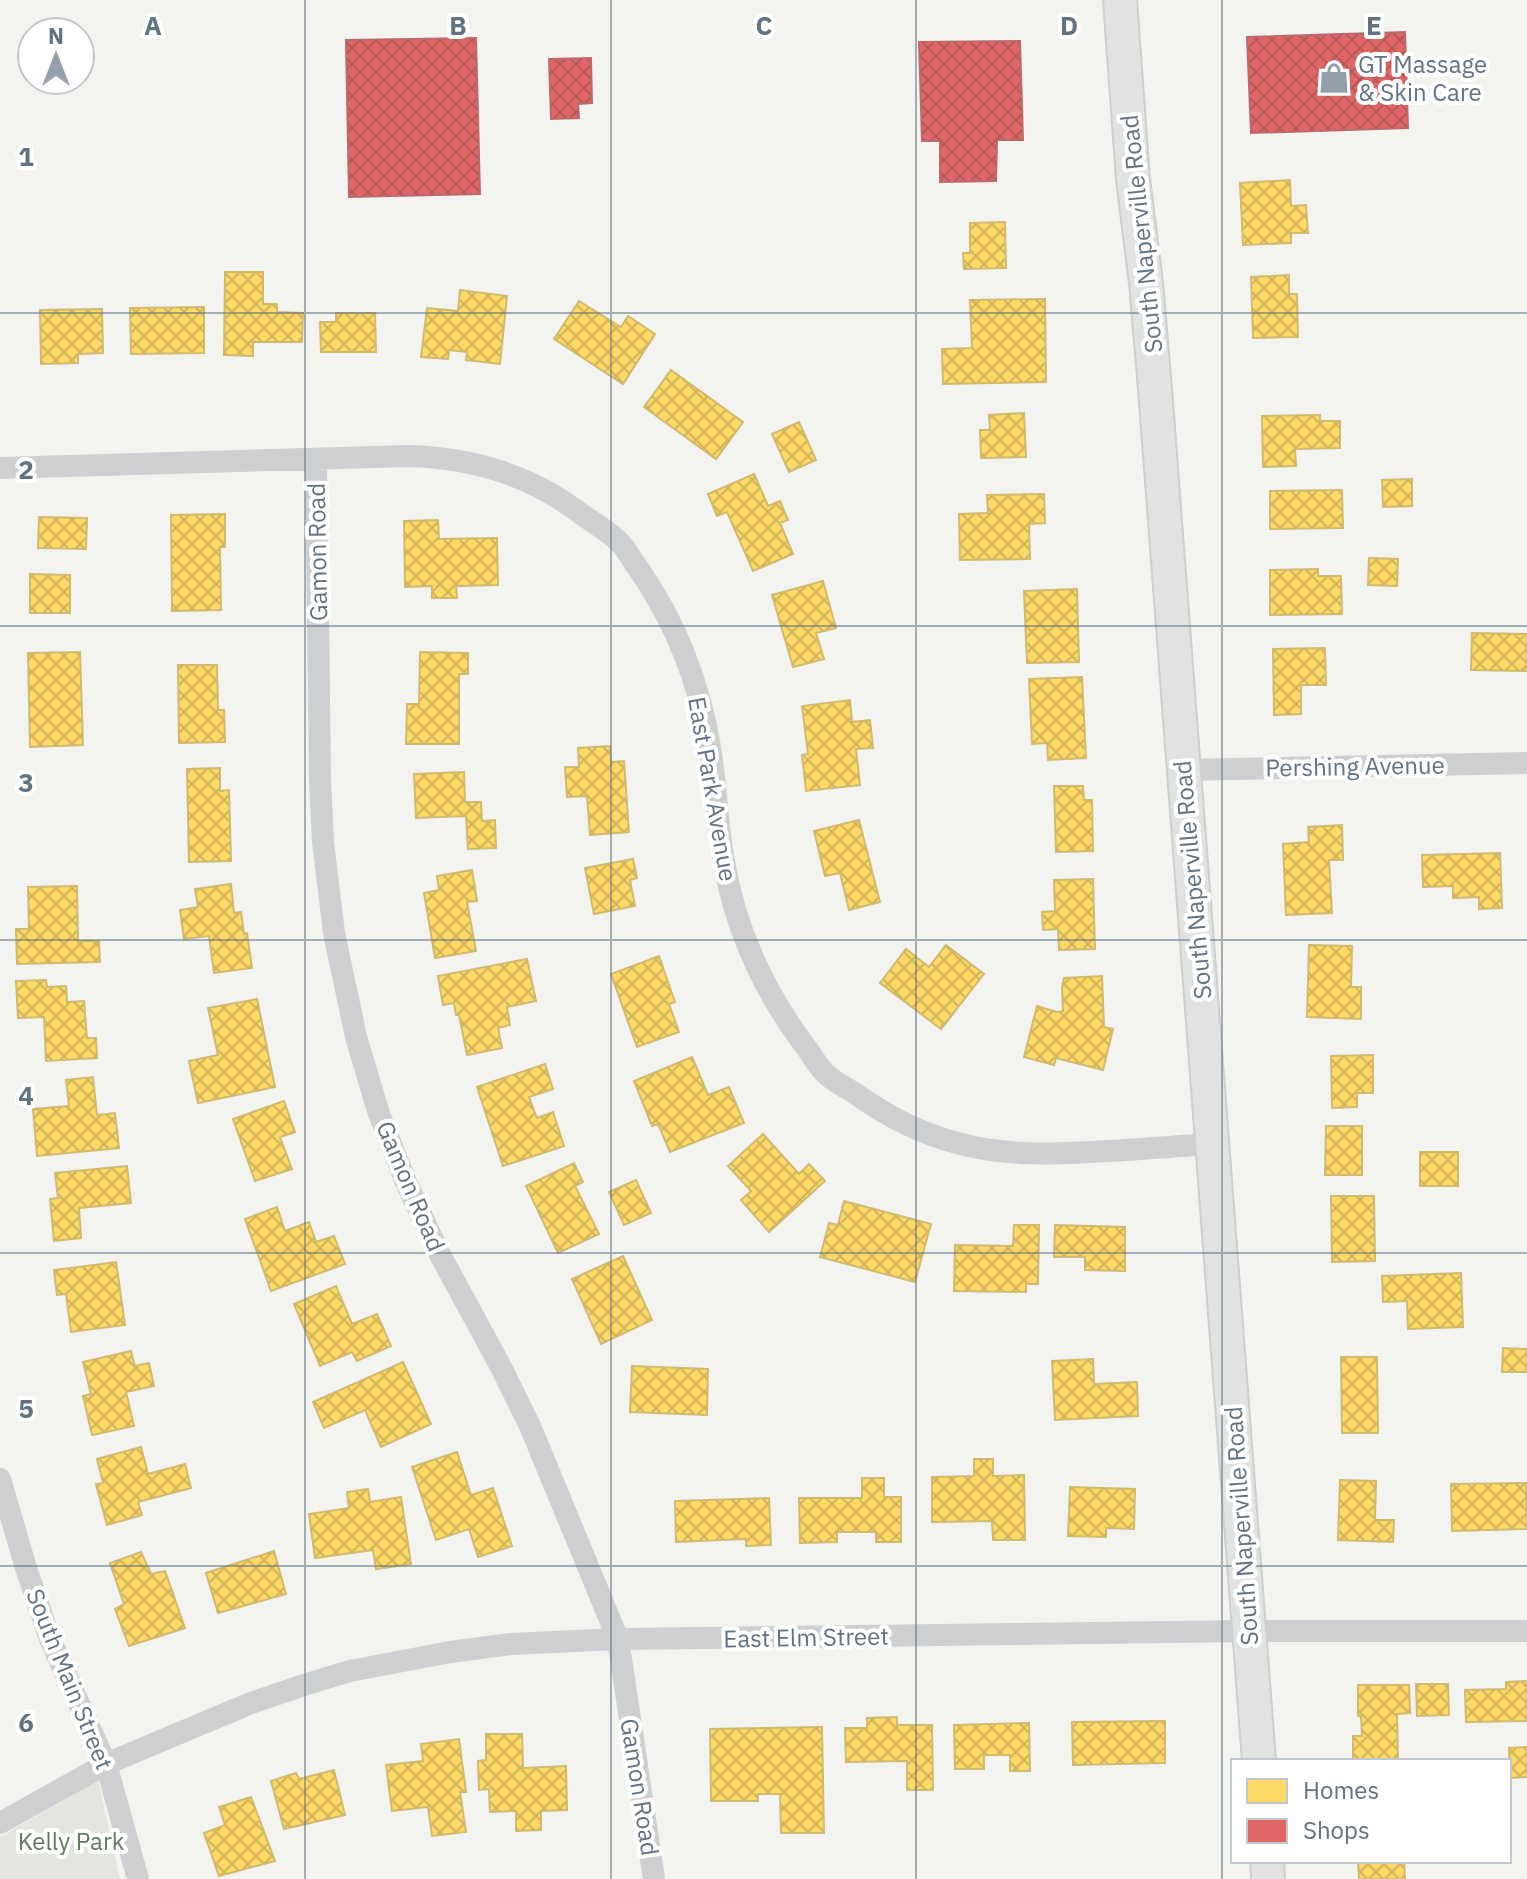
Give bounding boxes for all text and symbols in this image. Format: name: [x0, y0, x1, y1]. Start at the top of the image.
text: A: [144, 8, 162, 42]
text: B: [449, 8, 467, 42]
text: C: [756, 8, 773, 42]
text: D: [1060, 8, 1078, 42]
text: E: [1366, 8, 1382, 42]
north arrow: [16, 16, 96, 96]
text: N: [48, 21, 64, 50]
place label: GT Massage & Skin Care: [1358, 48, 1487, 108]
shop icon: GT Massage & Skin Care: [1317, 61, 1351, 95]
street label: South Naperville Road: [1113, 113, 1169, 355]
text: 1: [18, 139, 34, 173]
text: 2: [18, 452, 34, 486]
street label: Gamon Road: [300, 483, 334, 621]
street label: East Park Avenue: [681, 694, 745, 884]
street label: Pershing Avenue: [1265, 748, 1445, 784]
street label: South Naperville Road: [1166, 759, 1218, 1001]
text: 3: [18, 765, 34, 799]
text: 4: [18, 1078, 34, 1112]
street label: Gamon Road: [369, 1116, 453, 1256]
text: 5: [18, 1391, 34, 1425]
street label: South Naperville Road: [1217, 1405, 1265, 1647]
street label: South Main Street: [19, 1584, 121, 1774]
street label: East Elm Street: [723, 1620, 889, 1654]
text: 6: [18, 1705, 34, 1739]
street label: Gamon Road: [613, 1716, 667, 1858]
legend: [1231, 1759, 1511, 1863]
text: Homes: [1303, 1774, 1379, 1806]
text: Shops: [1303, 1814, 1370, 1846]
park label: Kelly Park: [18, 1825, 125, 1857]

